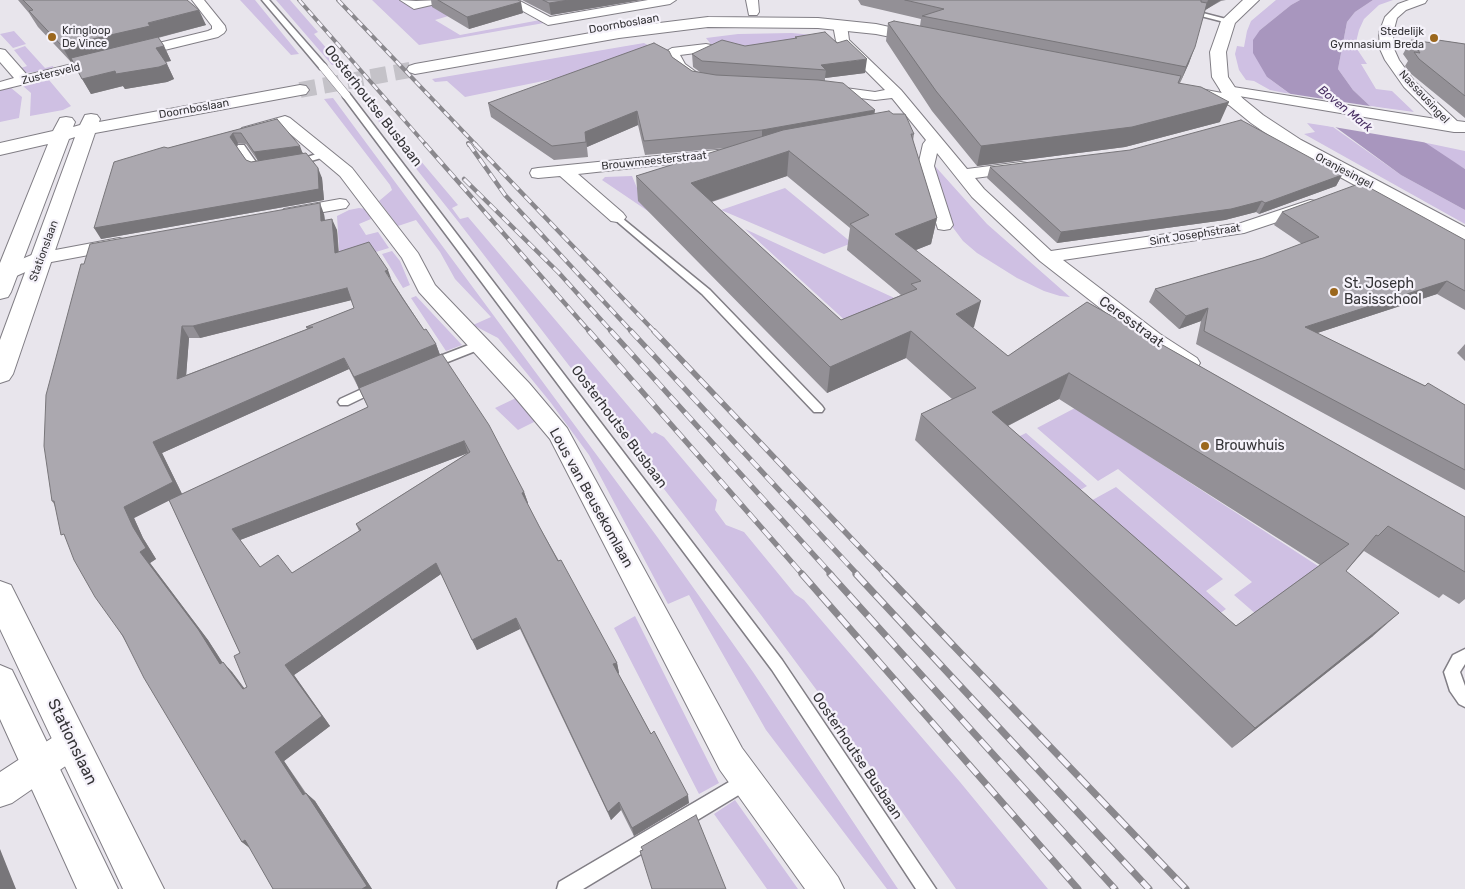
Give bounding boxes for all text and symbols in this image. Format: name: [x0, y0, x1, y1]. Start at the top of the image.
street label: Doornboslaan: [588, 11, 660, 37]
place label: Kringloop De Vince: [62, 24, 111, 50]
place label: Stedelijk Gymnasium Breda: [1330, 25, 1424, 51]
marker: Kringloop De Vince: [46, 31, 58, 43]
marker: Stedelijk Gymnasium Breda: [1428, 32, 1440, 44]
street label: Oosterhoutse Busbaan: [320, 42, 426, 170]
street label: Zustersveld: [20, 60, 82, 88]
street label: Nassausingel: [1396, 68, 1452, 126]
water label: Boven Mark: [1315, 83, 1375, 135]
street label: Doornboslaan: [158, 96, 230, 122]
street label: Brouwmeesterstraat: [601, 149, 707, 173]
street label: Oranjesingel: [1313, 150, 1375, 192]
street label: Stationslaan: [27, 219, 61, 283]
street label: Sint Josephstraat: [1149, 221, 1241, 249]
place label: St. Joseph Basisschool: [1344, 276, 1422, 308]
marker: St. Joseph Basisschool: [1328, 286, 1340, 298]
street label: Ceresstraat: [1095, 293, 1167, 351]
street label: Oosterhoutse Busbaan: [567, 362, 671, 492]
street label: Lous van Beusekomlaan: [546, 425, 636, 571]
place label: Brouwhuis: [1215, 438, 1285, 454]
marker: Brouwhuis: [1199, 440, 1211, 452]
street label: Oosterhoutse Busbaan: [808, 689, 906, 823]
street label: Stationslaan: [43, 696, 101, 788]

